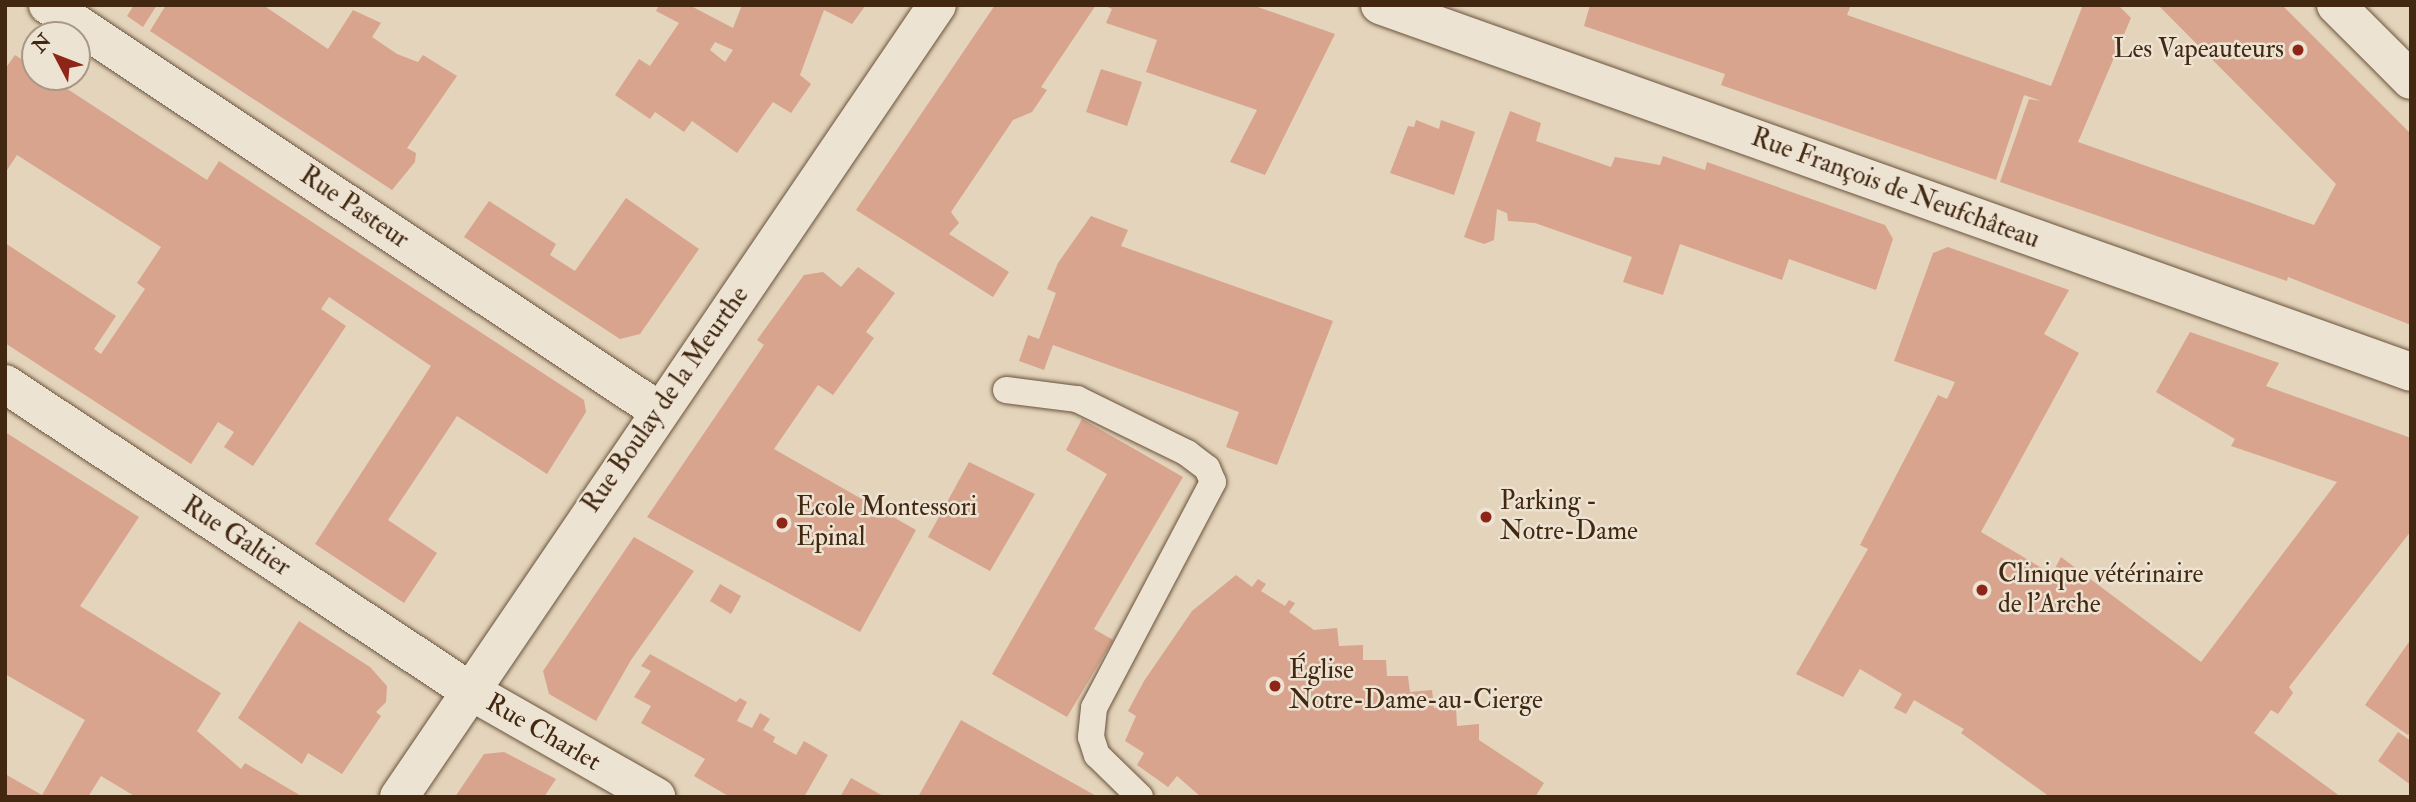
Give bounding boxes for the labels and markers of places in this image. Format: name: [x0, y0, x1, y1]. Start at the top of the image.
place label: Les Vapeauteurs: [2114, 34, 2284, 66]
marker: Les Vapeauteurs: [2290, 42, 2306, 58]
place label: Parking - Notre-Dame: [1500, 486, 1638, 548]
place label: Ecole Montessori Epinal: [796, 492, 977, 554]
marker: Parking - Notre-Dame: [1478, 509, 1494, 525]
marker: Ecole Montessori Epinal: [774, 515, 790, 531]
place label: Clinique vétérinaire de l'Arche: [1998, 559, 2203, 620]
marker: Clinique vétérinaire de l'Arche: [1972, 580, 1992, 600]
place label: Église Notre-Dame-au-Cierge: [1289, 655, 1543, 716]
marker: Église Notre-Dame-au-Cierge: [1267, 678, 1283, 694]

